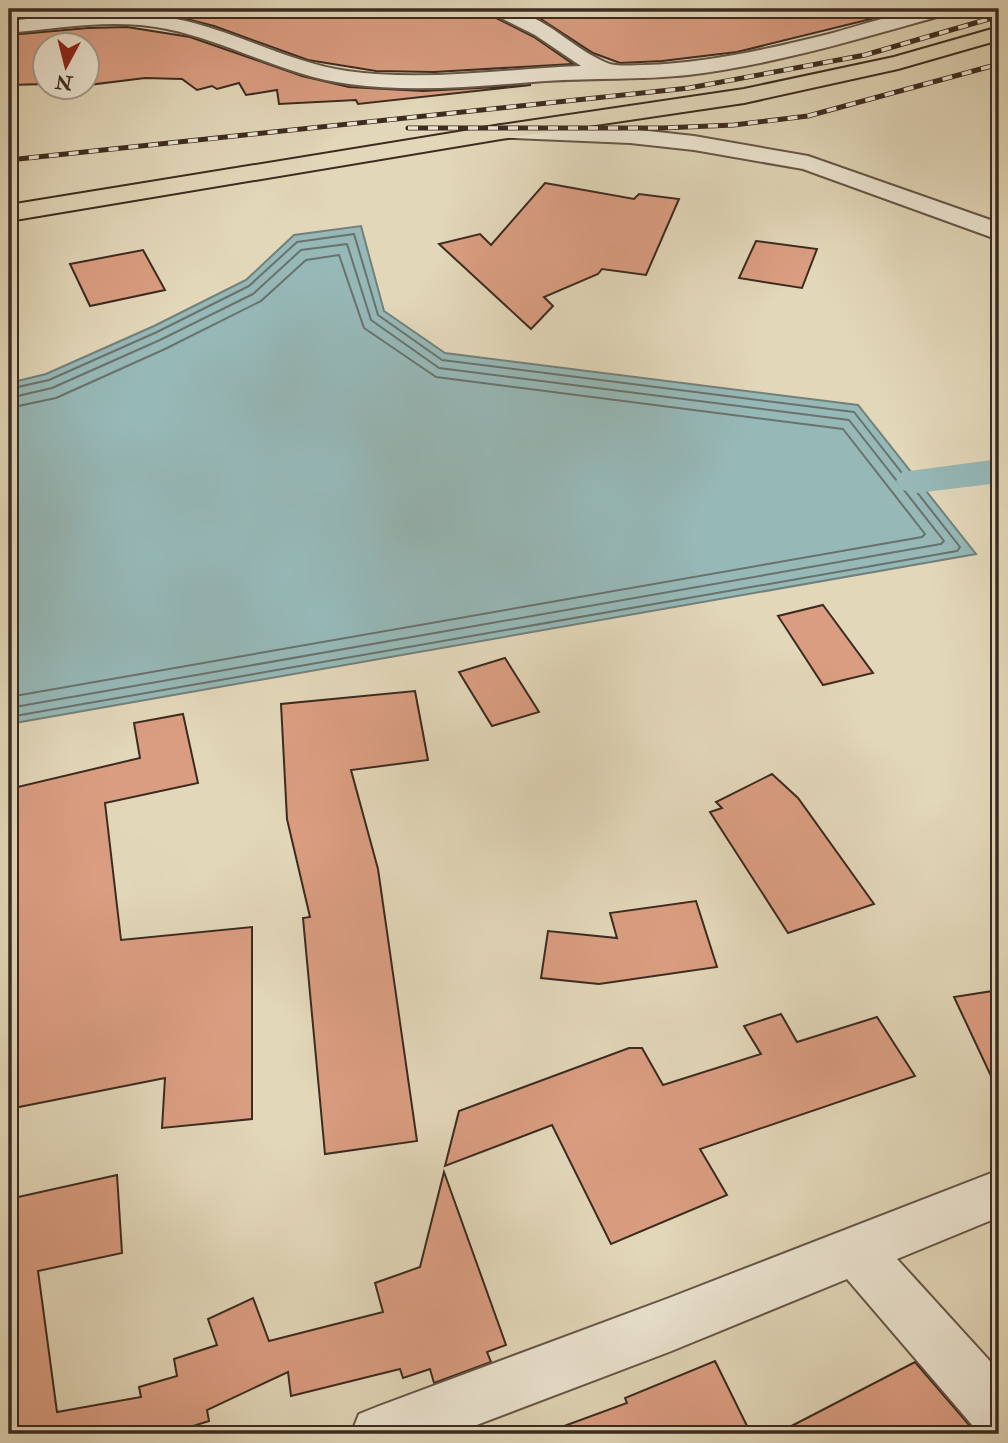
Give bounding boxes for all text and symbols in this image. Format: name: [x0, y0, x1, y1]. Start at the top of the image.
north arrow: [32, 32, 102, 102]
text: N: [53, 69, 75, 95]

